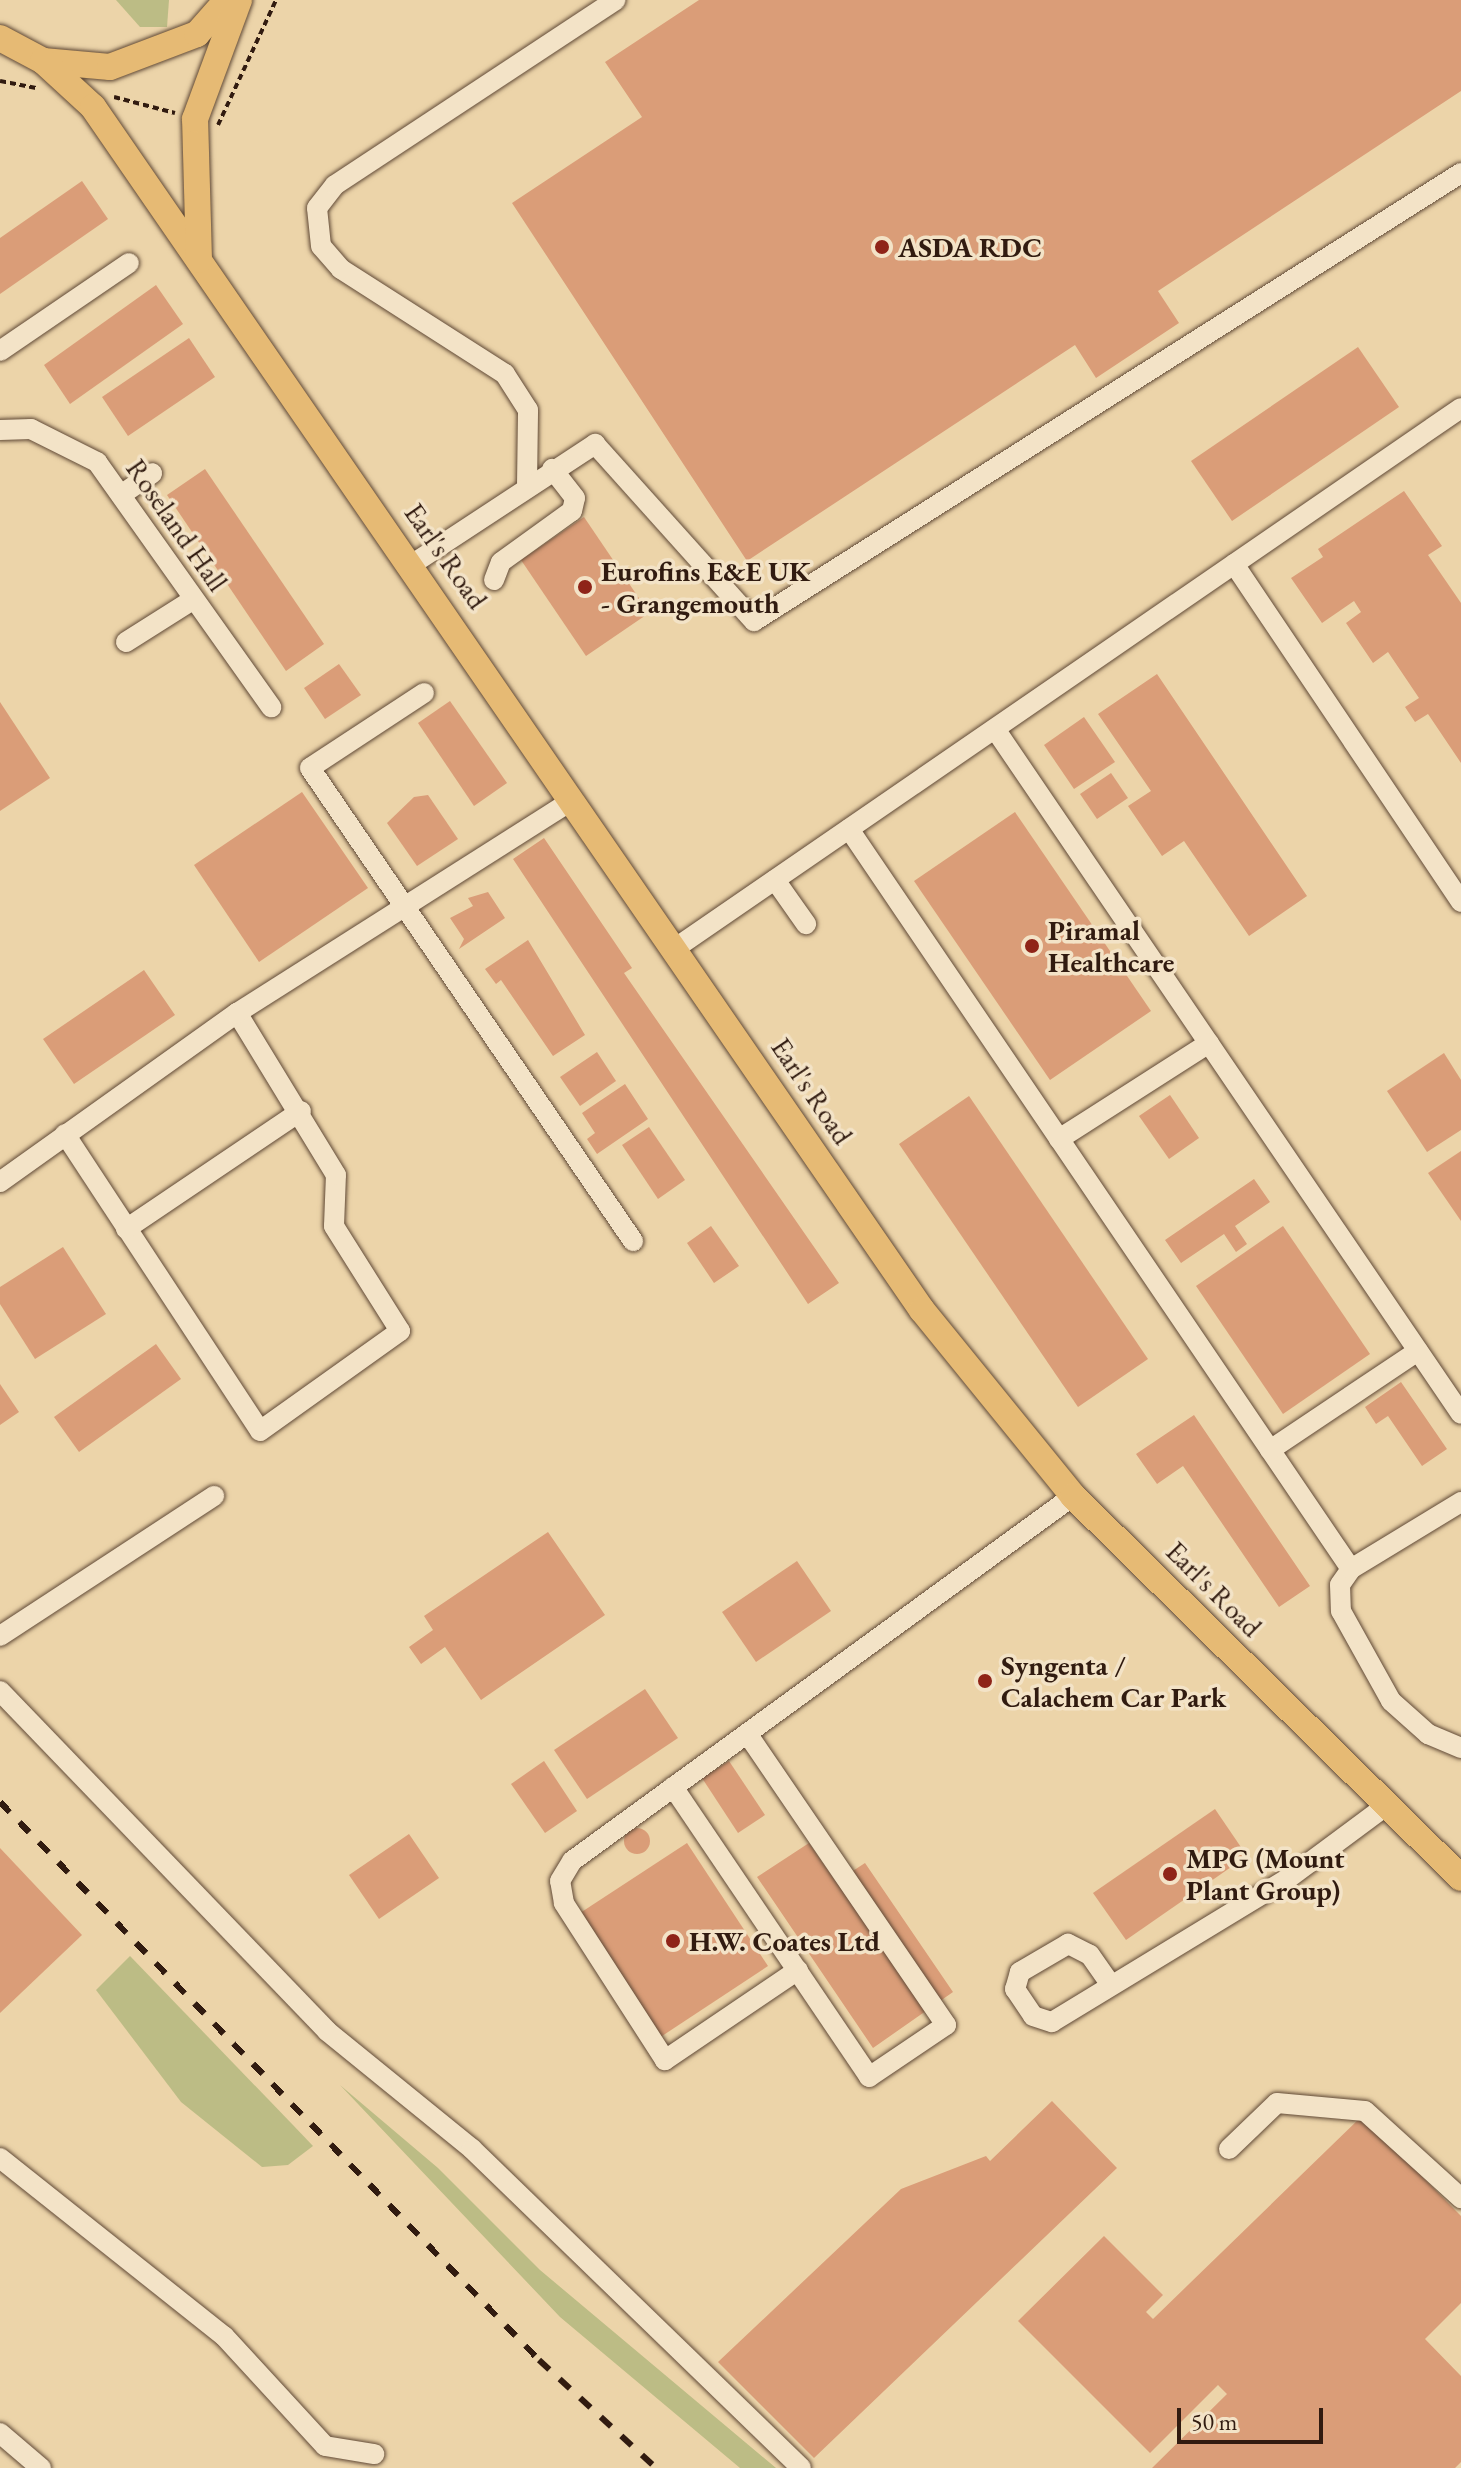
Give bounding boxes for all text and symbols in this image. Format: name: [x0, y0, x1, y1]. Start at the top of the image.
place label: ASDA RDC: [898, 230, 1042, 264]
marker: ASDA RDC: [873, 238, 891, 256]
street label: Roseland Hall: [119, 452, 235, 598]
street label: Earl's Road: [397, 497, 495, 615]
place label: Eurofins E&E UK - Grangemouth: [601, 554, 810, 620]
marker: Eurofins E&E UK - Grangemouth: [576, 578, 594, 596]
place label: Piramal Healthcare: [1048, 913, 1174, 979]
marker: Piramal Healthcare: [1023, 937, 1041, 955]
street label: Earl's Road: [764, 1031, 860, 1151]
street label: Earl's Road: [1159, 1534, 1269, 1644]
place label: Syngenta / Calachem Car Park: [1001, 1648, 1226, 1714]
marker: Syngenta / Calachem Car Park: [976, 1672, 994, 1690]
place label: MPG (Mount Plant Group): [1186, 1841, 1344, 1907]
marker: MPG (Mount Plant Group): [1161, 1865, 1179, 1883]
place label: H.W. Coates Ltd: [689, 1924, 880, 1958]
marker: H.W. Coates Ltd: [664, 1932, 682, 1950]
scale bar: [1181, 2392, 1327, 2442]
text: 50 m: [1191, 2406, 1238, 2437]

